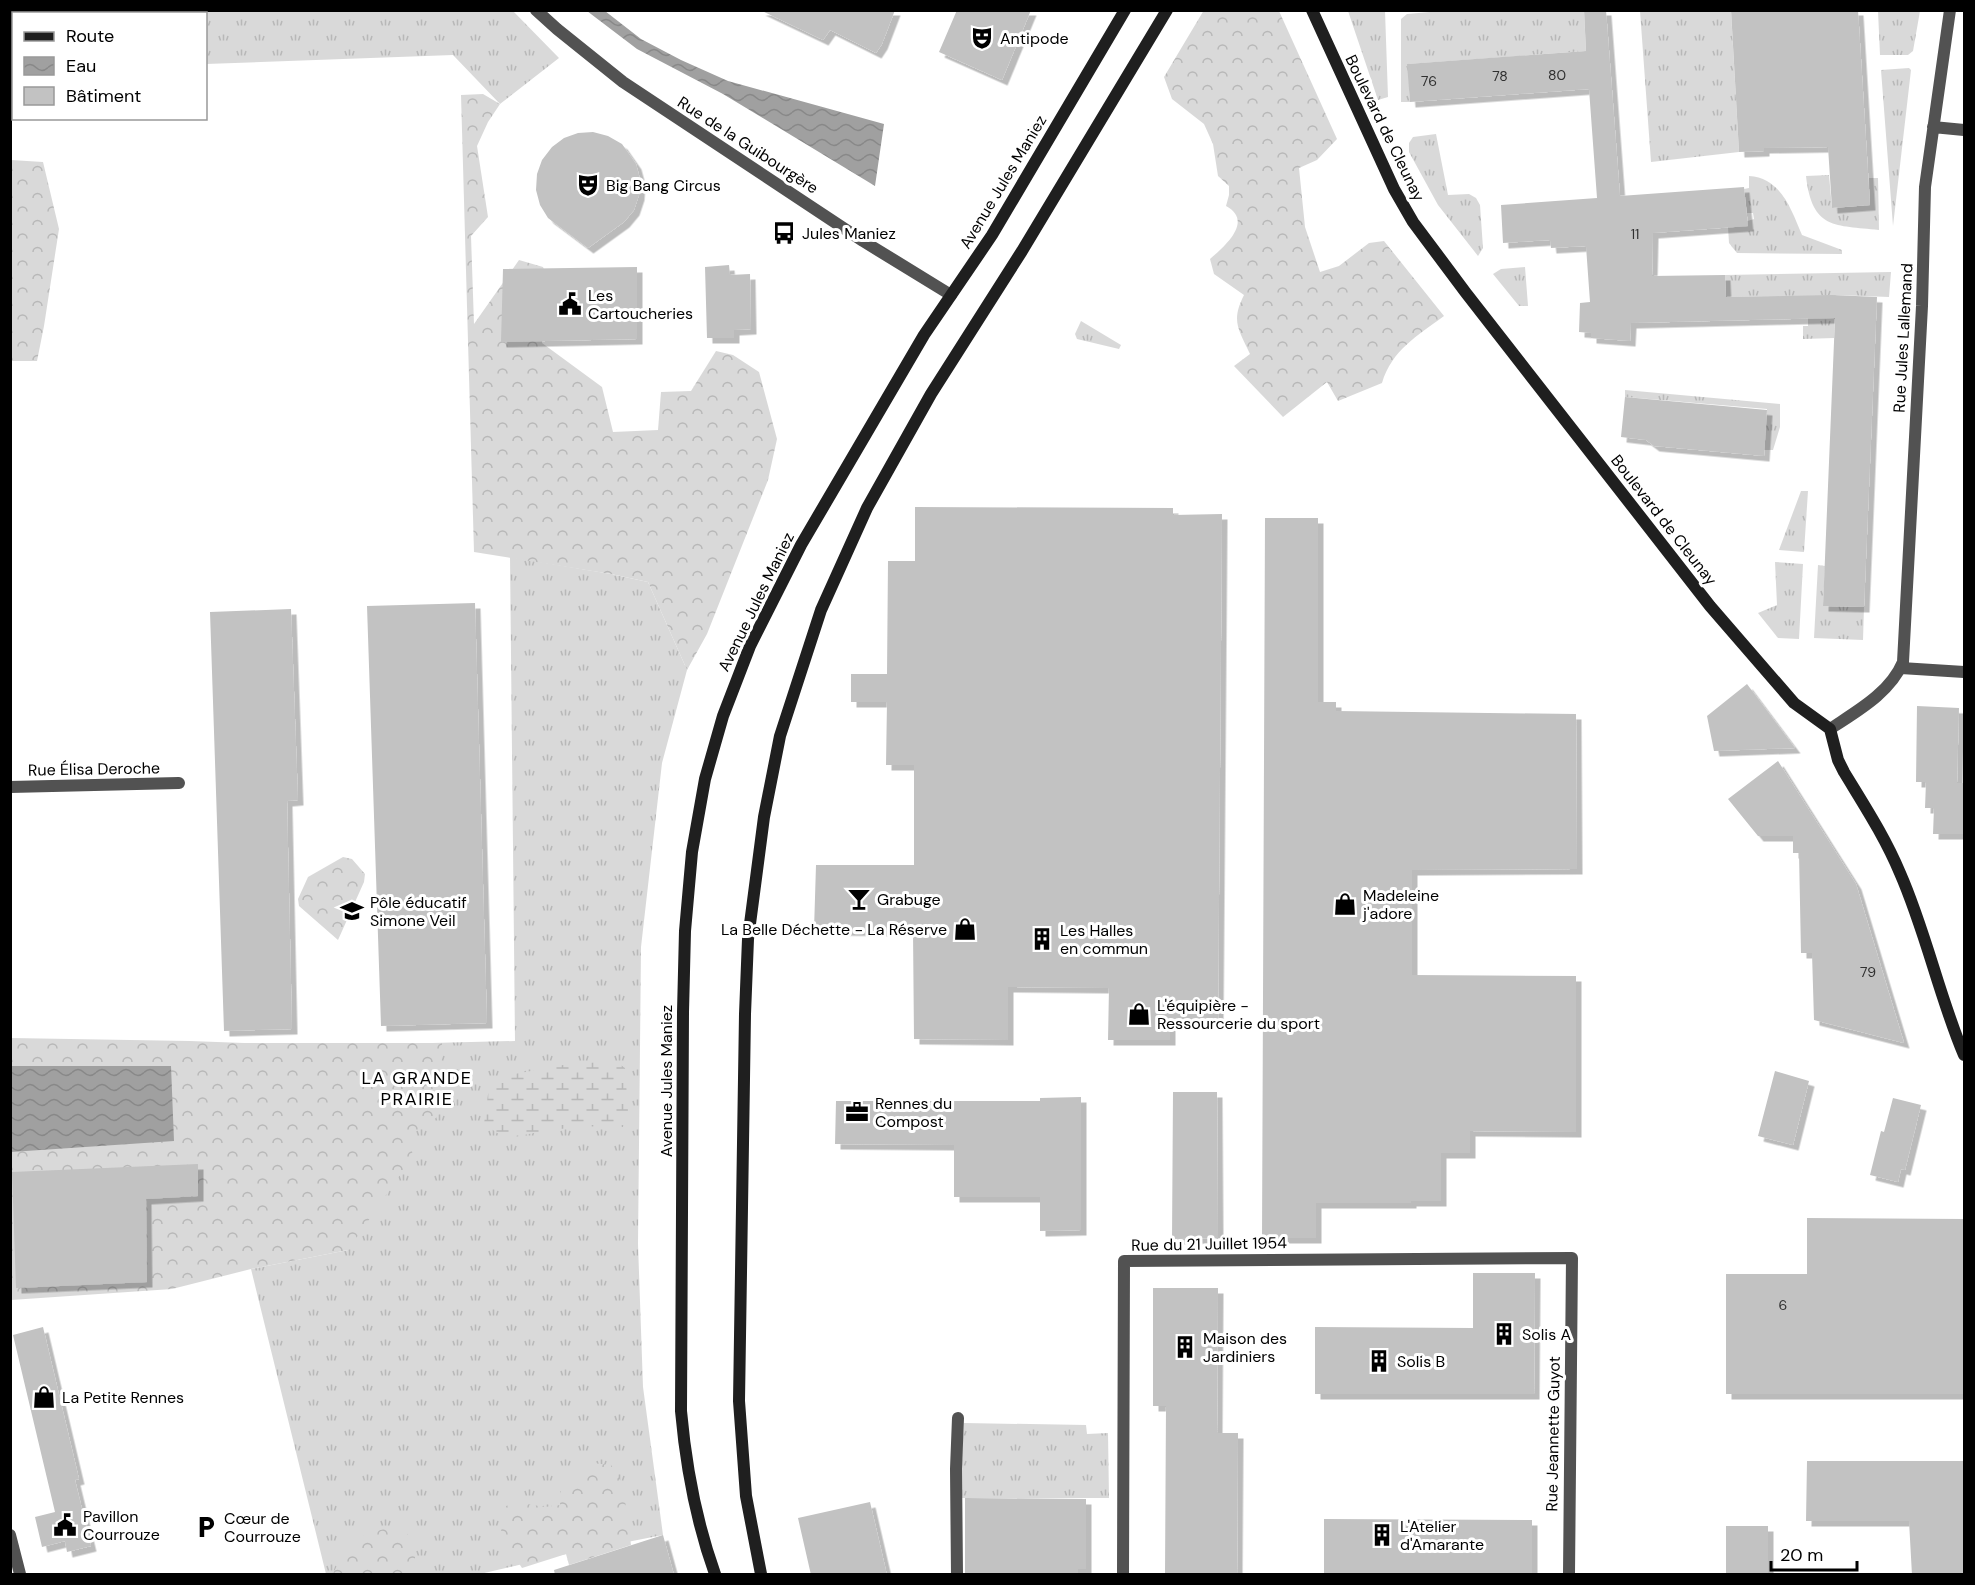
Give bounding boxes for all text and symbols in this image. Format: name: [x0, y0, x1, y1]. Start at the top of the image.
legend: [12, 12, 207, 120]
text: Route: [66, 24, 114, 48]
theatre icon: Antipode: [969, 25, 995, 51]
place label: Antipode: [1000, 28, 1069, 49]
street label: Boulevard de Cleunay: [1340, 51, 1430, 205]
text: Eau: [66, 54, 96, 78]
house number: 80: [1548, 66, 1566, 84]
house number: 78: [1492, 67, 1508, 85]
house number: 76: [1421, 72, 1437, 90]
text: Bâtiment: [66, 84, 141, 108]
street label: Rue de la Guibourgère: [674, 92, 822, 198]
street label: Avenue Jules Maniez: [955, 111, 1051, 253]
theatre icon: Big Bang Circus: [575, 172, 601, 198]
place label: Big Bang Circus: [606, 175, 721, 196]
bus stop icon: Jules Maniez: [771, 220, 797, 246]
place label: Jules Maniez: [802, 223, 896, 244]
house number: 11: [1631, 225, 1639, 243]
street label: Rue Jules Lallemand: [1889, 263, 1917, 413]
place label: Les Cartoucheries: [588, 285, 693, 324]
public building icon: Les Cartoucheries: [557, 291, 583, 317]
street label: Boulevard de Cleunay: [1606, 450, 1722, 590]
street label: Avenue Jules Maniez: [713, 529, 799, 675]
street label: Rue Élisa Deroche: [28, 757, 160, 781]
place label: Madeleine j'adore: [1362, 885, 1439, 924]
bar icon: Grabuge: [846, 886, 872, 912]
place label: Grabuge: [877, 889, 941, 910]
shop icon: Madeleine j'adore: [1332, 891, 1358, 917]
place label: Pôle éducatif Simone Veil: [370, 892, 467, 931]
school or university icon: Pôle éducatif Simone Veil: [339, 898, 365, 924]
shop icon: La Belle Déchette - La Réserve: [952, 916, 978, 942]
place label: La Belle Déchette - La Réserve: [721, 919, 947, 940]
place label: Les Halles en commun: [1060, 920, 1148, 959]
building icon: Les Halles en commun: [1029, 926, 1055, 952]
house number: 79: [1860, 963, 1876, 981]
place label: L'équipière - Ressourcerie du sport: [1157, 995, 1320, 1034]
shop icon: L'équipière - Ressourcerie du sport: [1126, 1001, 1152, 1027]
street label: Avenue Jules Maniez: [656, 1005, 677, 1157]
district label: LA GRANDE PRAIRIE: [361, 1066, 473, 1111]
place label: Rennes du Compost: [875, 1093, 952, 1132]
office icon: Rennes du Compost: [844, 1099, 870, 1125]
street label: Rue du 21 Juillet 1954: [1131, 1232, 1287, 1256]
house number: 6: [1779, 1296, 1787, 1314]
building icon: Solis A: [1491, 1321, 1517, 1347]
place label: Solis A: [1522, 1324, 1571, 1345]
place label: Maison des Jardiniers: [1203, 1328, 1287, 1367]
building icon: Maison des Jardiniers: [1172, 1334, 1198, 1360]
building icon: Solis B: [1366, 1348, 1392, 1374]
place label: Solis B: [1397, 1351, 1445, 1372]
street label: Rue Jeannette Guyot: [1541, 1356, 1565, 1512]
shop icon: La Petite Rennes: [31, 1384, 57, 1410]
place label: La Petite Rennes: [62, 1387, 184, 1408]
place label: Pavillon Courrouze: [83, 1506, 160, 1545]
place label: Cœur de Courrouze: [224, 1508, 301, 1547]
public building icon: Pavillon Courrouze: [52, 1512, 78, 1538]
parking icon: Cœur de Courrouze: [193, 1514, 219, 1540]
place label: L'Atelier d'Amarante: [1400, 1516, 1484, 1555]
building icon: L'Atelier d'Amarante: [1369, 1522, 1395, 1548]
scale bar: [1771, 1534, 1856, 1572]
text: 20 m: [1780, 1543, 1823, 1567]

